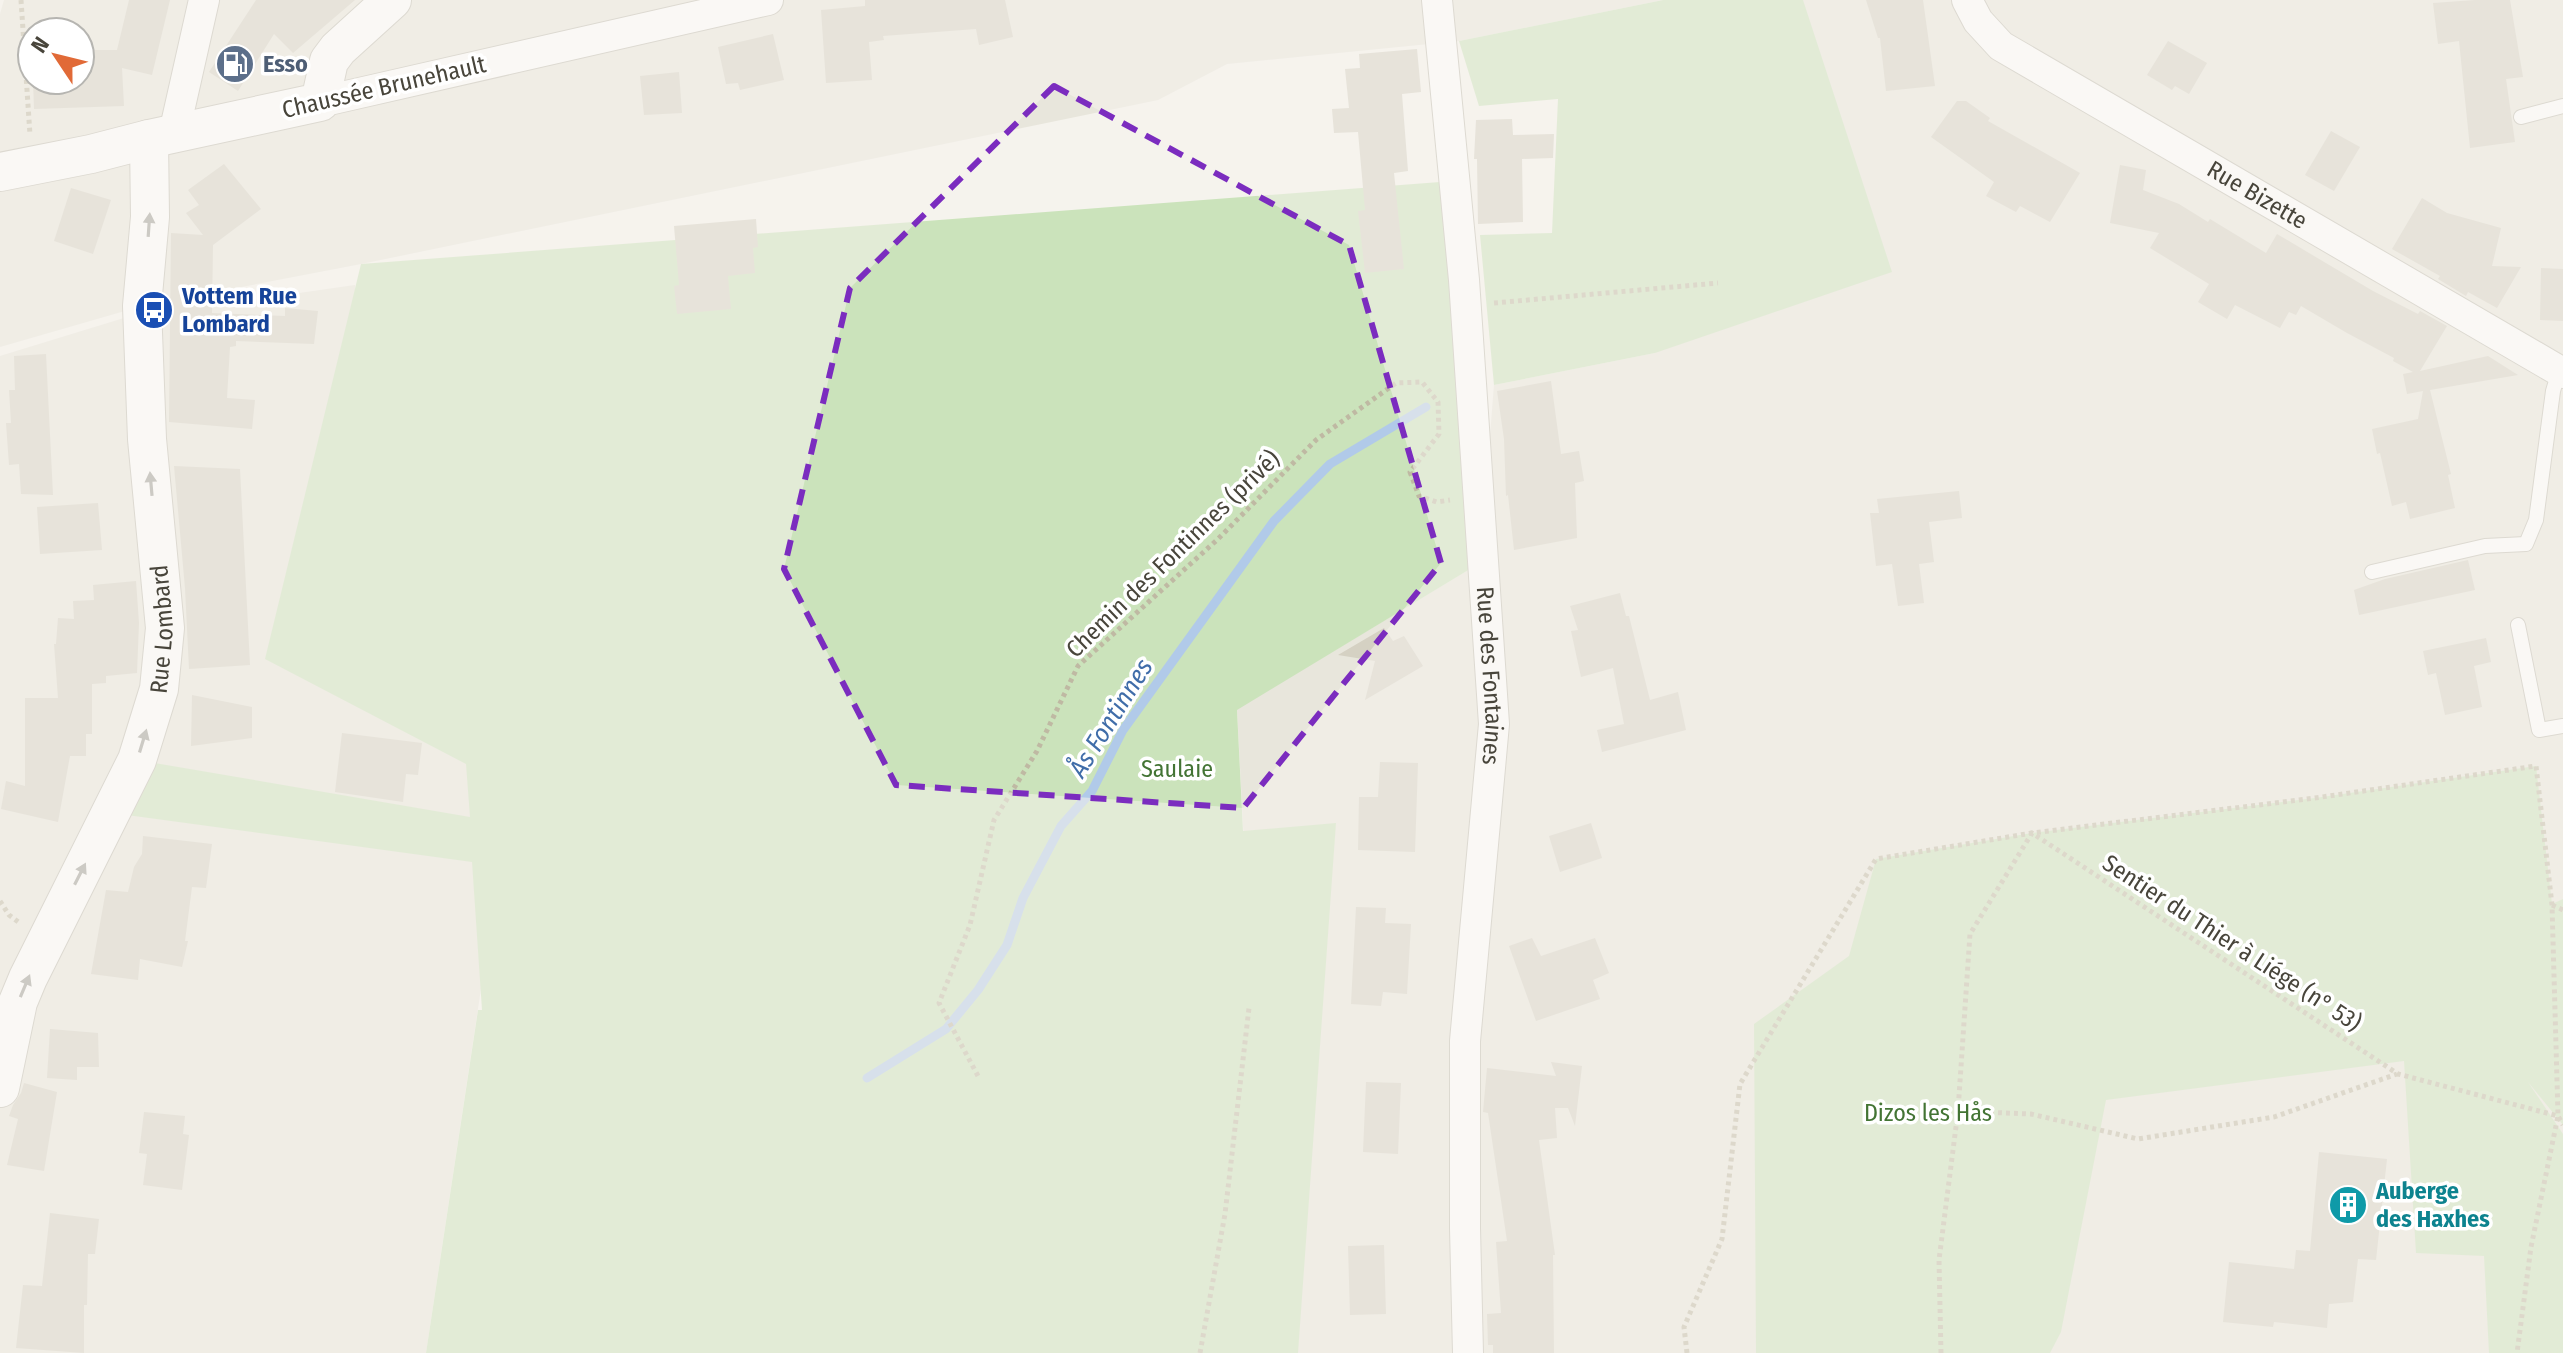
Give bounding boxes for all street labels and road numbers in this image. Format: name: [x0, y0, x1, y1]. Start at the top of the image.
street label: Chaussée Brunehault: [279, 50, 489, 124]
street label: Rue Bizette: [2202, 155, 2312, 235]
street label: Chemin des Fontinnes (privé): [1061, 445, 1285, 663]
street label: Rue Lombard: [145, 564, 179, 695]
street label: Rue des Fontaines: [1471, 586, 1508, 766]
street label: Sentier du Thier à Liége (n° 53): [2097, 849, 2367, 1037]

